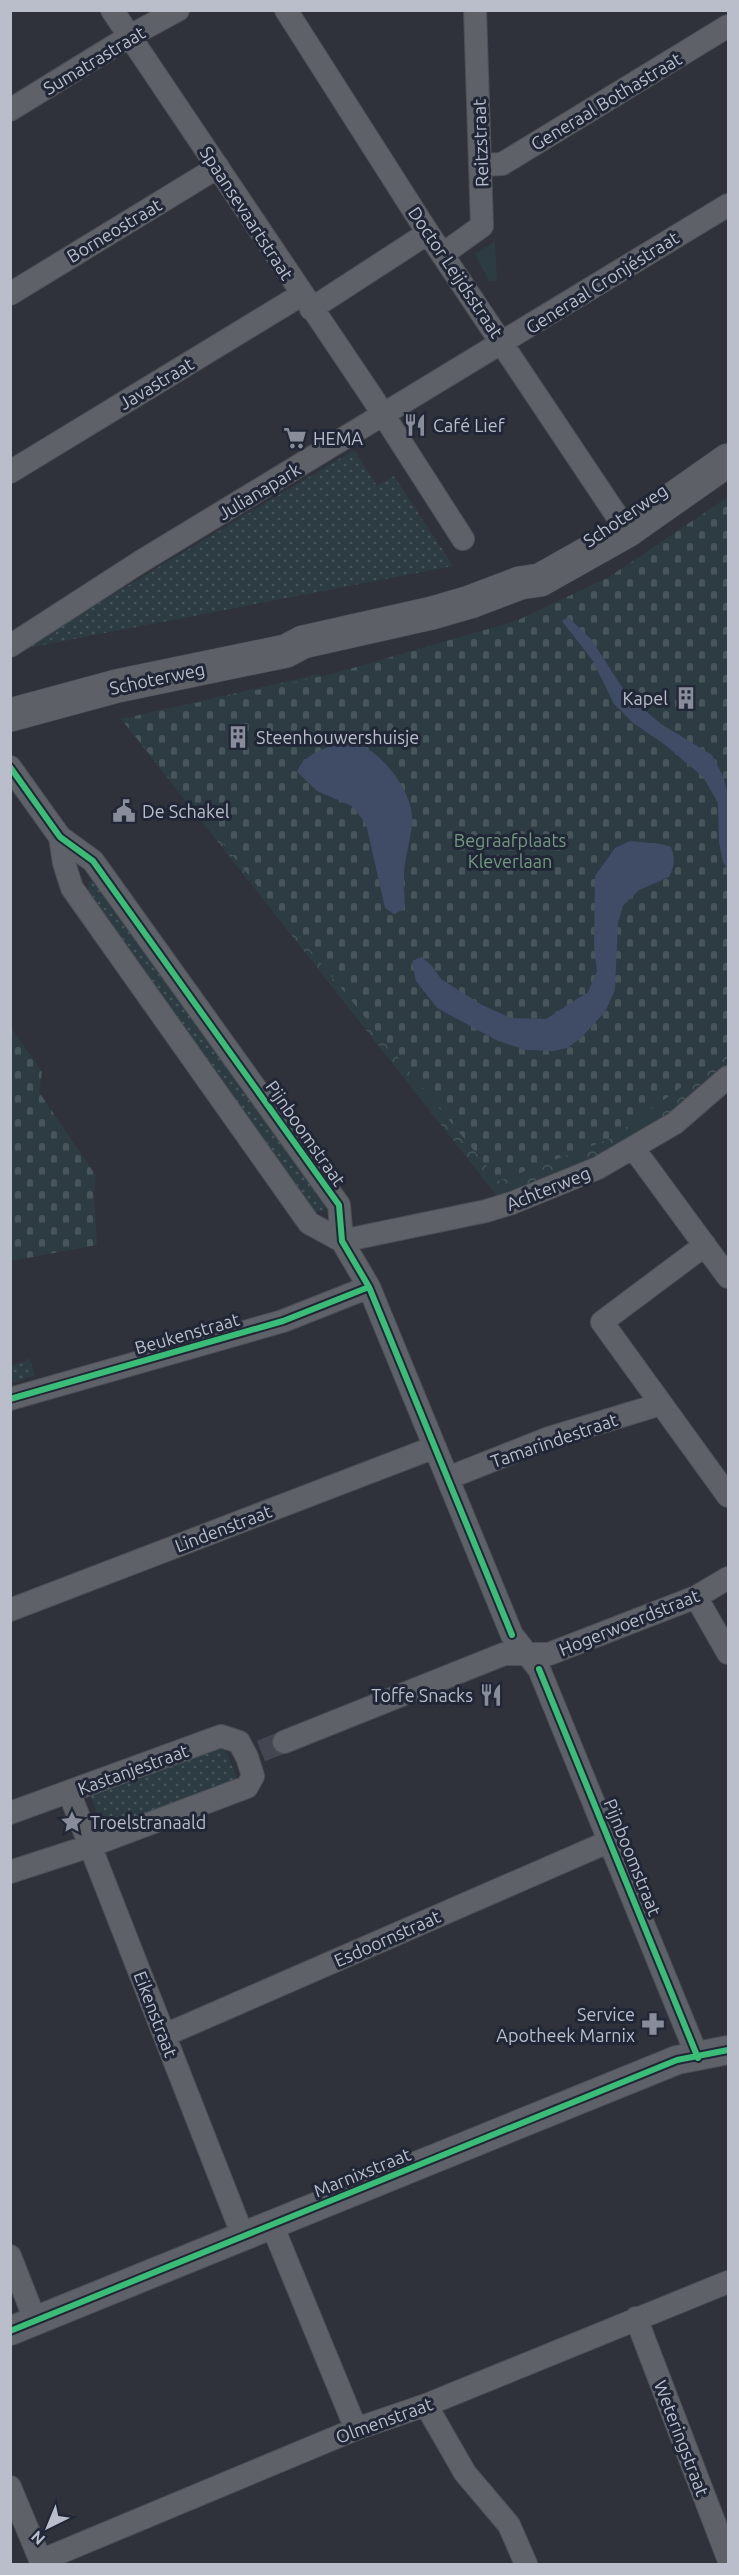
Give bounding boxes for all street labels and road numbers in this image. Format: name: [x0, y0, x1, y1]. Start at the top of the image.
street label: Sumatrastraat: [40, 22, 148, 98]
street label: Generaal Bothastraat: [527, 48, 685, 154]
street label: Reitzstraat: [468, 99, 492, 187]
street label: Spaansevaartstraat: [196, 143, 298, 283]
street label: Borneostraat: [63, 194, 165, 266]
street label: Doctor Leijdsstraat: [405, 203, 507, 341]
street label: Generaal Cronjéstraat: [522, 227, 682, 337]
street label: Javastraat: [115, 353, 197, 413]
street label: Julianapark: [214, 459, 304, 523]
street label: Schoterweg: [579, 480, 671, 550]
street label: Schoterweg: [107, 658, 207, 698]
street label: Pijnboomstraat: [262, 1076, 350, 1190]
street label: Achterweg: [503, 1162, 593, 1214]
street label: Beukenstraat: [132, 1309, 242, 1357]
street label: Tamarindestraat: [488, 1409, 620, 1471]
street label: Lindenstraat: [172, 1500, 274, 1556]
street label: Hogerwoerdstraat: [556, 1585, 702, 1659]
street label: Kastanjestraat: [75, 1740, 191, 1798]
street label: Pijnboomstraat: [600, 1796, 666, 1918]
street label: Esdoornstraat: [331, 1906, 443, 1970]
street label: Eikenstraat: [130, 1968, 182, 2060]
street label: Marnixstraat: [311, 2143, 413, 2201]
street label: Weteringstraat: [651, 2377, 713, 2499]
street label: Olmenstraat: [333, 2393, 435, 2447]

